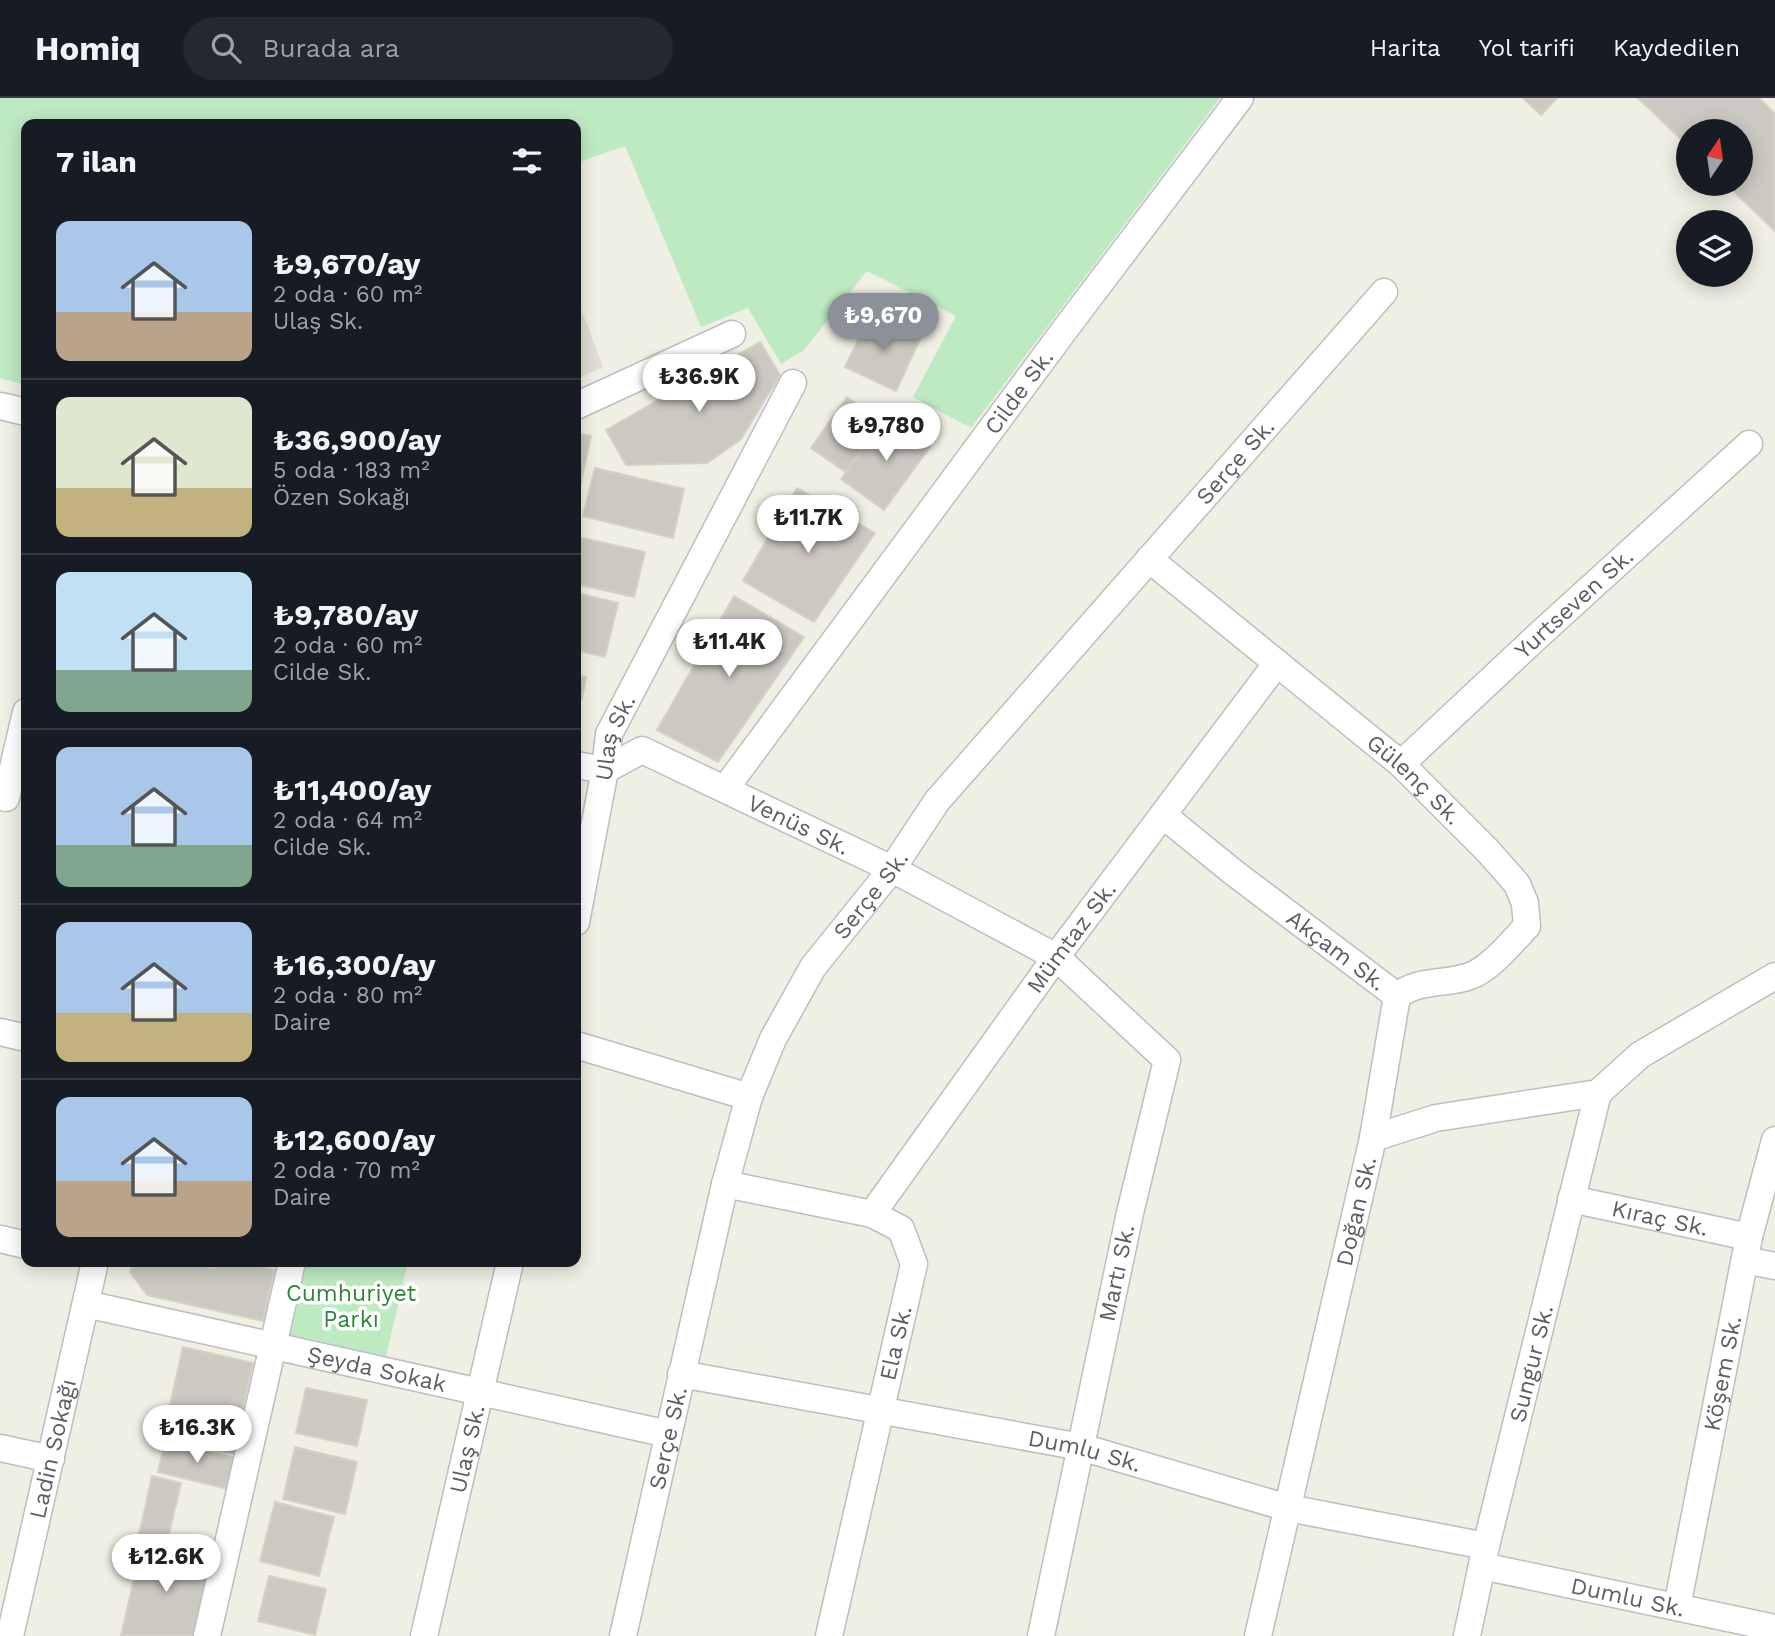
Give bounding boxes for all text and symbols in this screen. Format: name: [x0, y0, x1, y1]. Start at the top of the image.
search box: [183, 17, 673, 80]
text: Homiq: [35, 29, 141, 68]
icon: search: [207, 29, 245, 67]
text: Burada ara: [263, 33, 399, 63]
text: Harita: [1370, 34, 1441, 62]
text: Yol tarifi: [1479, 34, 1575, 62]
text: Kaydedilen: [1613, 34, 1740, 62]
north arrow: [1676, 119, 1754, 196]
map controls: [1676, 119, 1753, 287]
icon: filters: [508, 142, 546, 180]
text: 7 ilan: [56, 144, 137, 179]
button: layers: [1676, 210, 1753, 287]
text: ₺9,670/ay: [273, 246, 420, 281]
icon: home: [112, 249, 196, 333]
text: 2 oda · 60 m²: [273, 281, 422, 308]
pin: ₺9,670: [826, 294, 940, 353]
text: ₺9,670: [844, 302, 922, 329]
text: Ulaş Sk.: [273, 308, 363, 335]
street label: Cilde Sk.: [979, 344, 1059, 439]
pin: ₺36.9K: [642, 354, 756, 414]
text: ₺36.9K: [659, 363, 739, 390]
pin: ₺9,780: [829, 404, 943, 463]
text: ₺9,780: [847, 412, 925, 439]
street label: Serçe Sk.: [1190, 413, 1280, 510]
text: ₺36,900/ay: [273, 422, 441, 457]
icon: home: [112, 425, 196, 509]
text: 5 oda · 183 m²: [273, 457, 430, 484]
text: Özen Sokağı: [273, 484, 410, 511]
pin: ₺11.7K: [751, 496, 865, 555]
text: ₺11.7K: [773, 504, 843, 531]
street label: Yurtseven Sk.: [1509, 543, 1639, 664]
text: ₺9,780/ay: [273, 597, 418, 632]
icon: home: [112, 600, 196, 684]
pin: ₺11.4K: [672, 620, 786, 679]
text: ₺11.4K: [692, 628, 766, 655]
text: 2 oda · 60 m²: [273, 632, 422, 659]
text: Cilde Sk.: [273, 659, 371, 686]
street label: Ulaş Sk.: [590, 690, 641, 783]
street label: Gülenç Sk.: [1362, 728, 1467, 830]
text: ₺11,400/ay: [273, 772, 431, 807]
icon: home: [112, 775, 196, 859]
street label: Venüs Sk.: [743, 789, 854, 860]
text: 2 oda · 64 m²: [273, 807, 422, 834]
text: Cilde Sk.: [273, 834, 371, 861]
street label: Serçe Sk.: [827, 846, 914, 945]
street label: Mümtaz Sk.: [1021, 876, 1121, 998]
street label: Akçam Sk.: [1281, 904, 1391, 996]
text: ₺16,300/ay: [273, 947, 436, 982]
icon: home: [112, 950, 196, 1034]
text: 2 oda · 80 m²: [273, 982, 422, 1009]
text: Daire: [273, 1009, 331, 1036]
text: ₺12,600/ay: [273, 1122, 435, 1157]
icon: home: [112, 1125, 196, 1209]
street label: Doğan Sk.: [1330, 1154, 1382, 1269]
text: 2 oda · 70 m²: [273, 1157, 420, 1184]
text: Daire: [273, 1184, 331, 1211]
street label: Kıraç Sk.: [1609, 1195, 1711, 1241]
street label: Martı Sk.: [1094, 1222, 1140, 1324]
park label: Cumhuriyet Parkı: [286, 1280, 416, 1333]
street label: Sungur Sk.: [1504, 1302, 1559, 1425]
street label: Ela Sk.: [874, 1303, 918, 1383]
street label: Köşem Sk.: [1698, 1313, 1747, 1433]
street label: Şeyda Sokak: [305, 1340, 449, 1398]
street label: Ladin Sokağı: [24, 1376, 81, 1521]
street label: Serçe Sk.: [643, 1384, 692, 1492]
street label: Ulaş Sk.: [444, 1402, 490, 1496]
pin: ₺16.3K: [140, 1406, 254, 1465]
text: ₺16.3K: [159, 1414, 235, 1441]
street label: Dumlu Sk.: [1026, 1424, 1145, 1478]
pin: ₺12.6K: [109, 1534, 223, 1594]
text: ₺12.6K: [128, 1543, 204, 1570]
street label: Dumlu Sk.: [1568, 1572, 1687, 1622]

